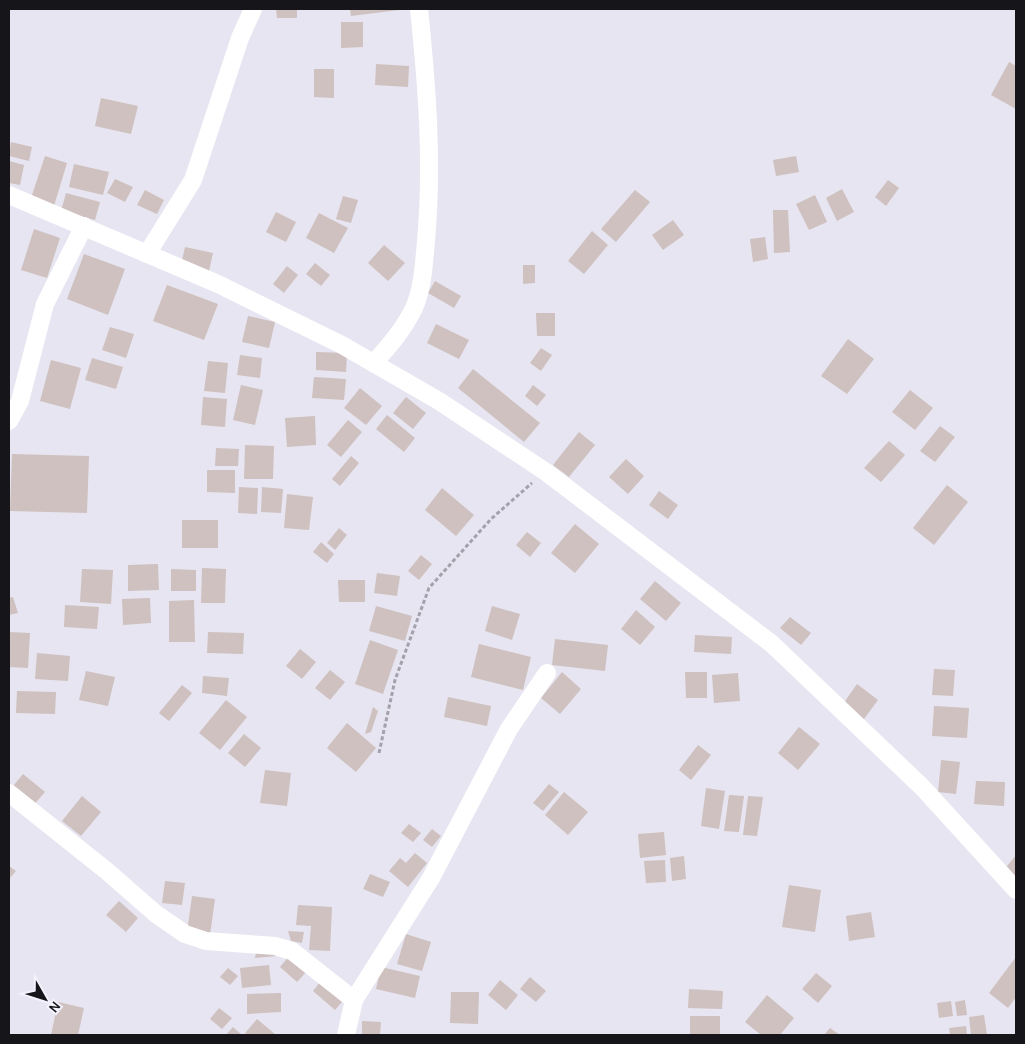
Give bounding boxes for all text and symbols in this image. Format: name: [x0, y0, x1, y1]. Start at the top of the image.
north arrow: [20, 974, 70, 1024]
text: N: [45, 998, 64, 1016]

